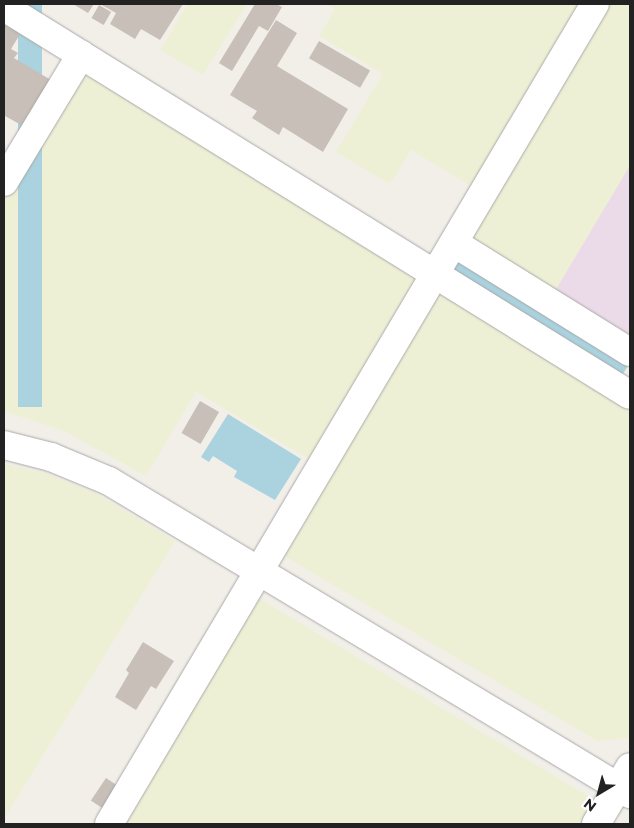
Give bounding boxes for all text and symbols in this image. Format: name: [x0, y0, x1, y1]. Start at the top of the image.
north arrow: [574, 768, 624, 818]
text: N: [580, 794, 600, 816]

